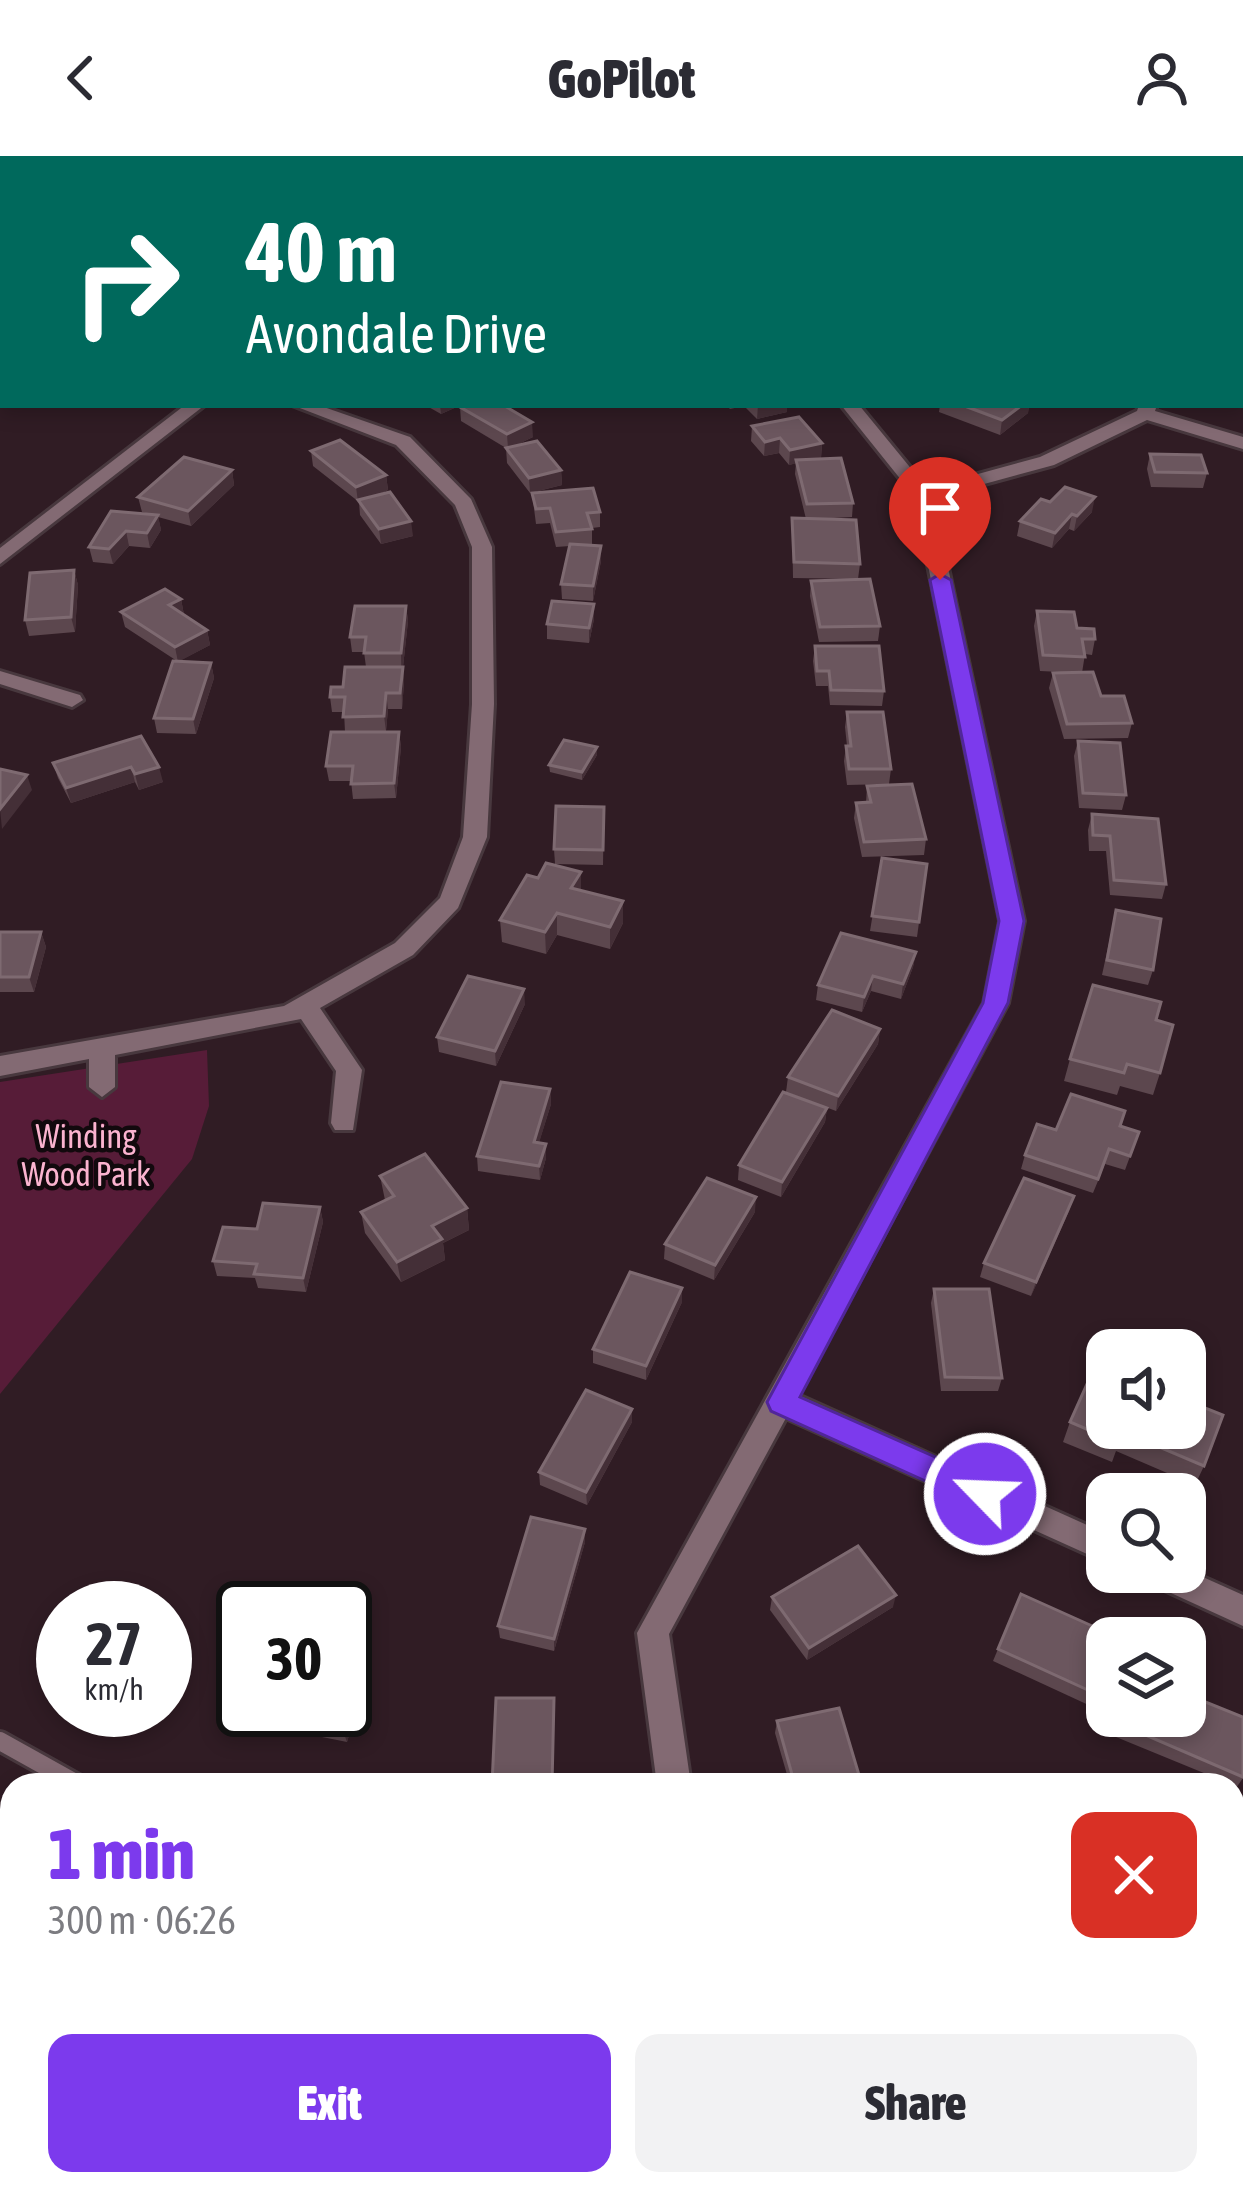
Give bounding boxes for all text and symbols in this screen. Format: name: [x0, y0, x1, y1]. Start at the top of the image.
icon: back: [48, 45, 114, 111]
icon: person: [1129, 45, 1195, 111]
text: GoPilot: [548, 48, 695, 109]
icon: right: [48, 204, 204, 360]
text: 40 m: [246, 204, 397, 300]
text: Avondale Drive: [246, 303, 547, 364]
pin: [889, 457, 991, 580]
icon: arrive: [907, 475, 973, 541]
park label: Winding Wood Park: [21, 1117, 151, 1193]
map controls: [1086, 1329, 1206, 1737]
button: sound: [1086, 1329, 1206, 1449]
position arrow: [922, 1431, 1048, 1557]
button: search: [1086, 1473, 1206, 1593]
speed limit sign: 30: [216, 1581, 372, 1737]
text: 27: [86, 1609, 142, 1678]
button: layers: [1086, 1617, 1206, 1737]
text: km/h: [84, 1672, 144, 1706]
text: 1 min: [48, 1812, 195, 1894]
button: close: [1071, 1812, 1197, 1938]
text: 300 m · 06:26: [48, 1898, 236, 1942]
button: Exit: [48, 2034, 611, 2172]
button: Share: [635, 2034, 1197, 2172]

